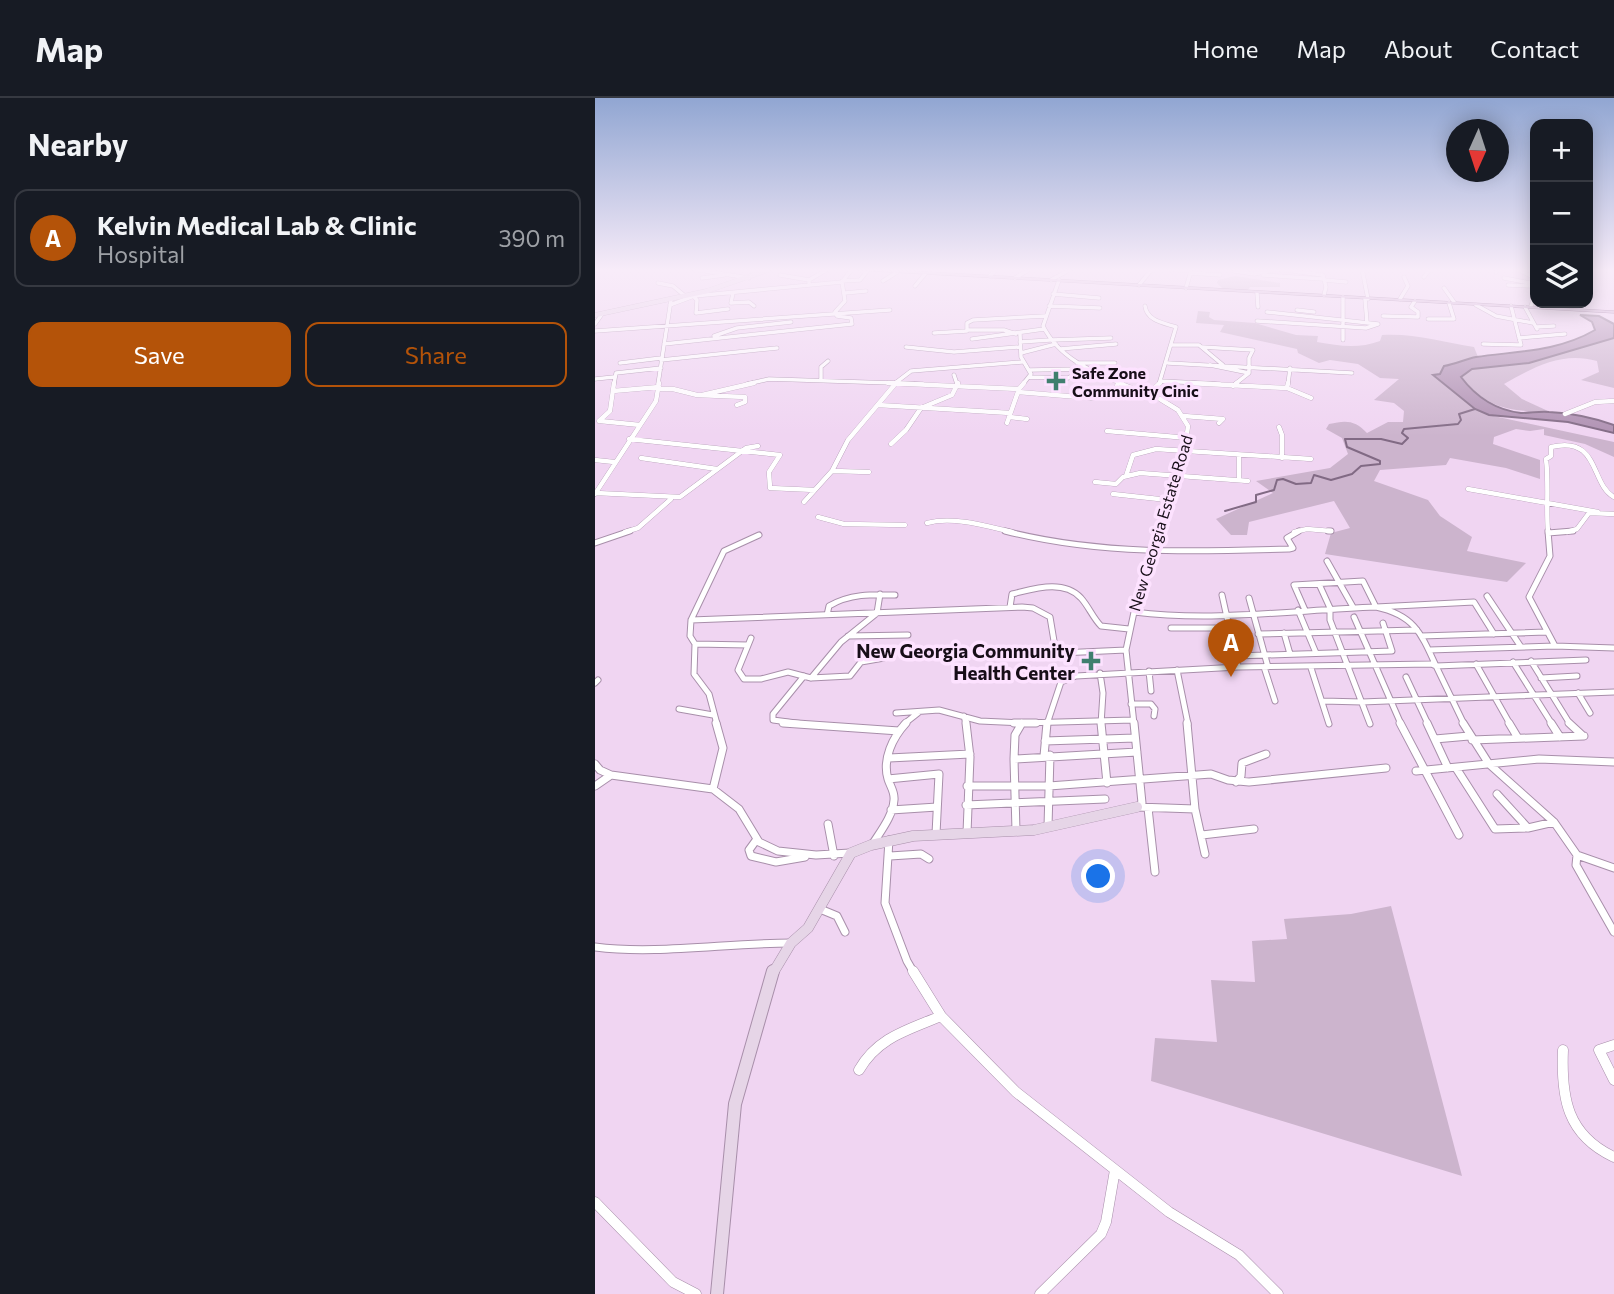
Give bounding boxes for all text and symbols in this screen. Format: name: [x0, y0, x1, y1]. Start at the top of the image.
text: Map: [35, 28, 103, 69]
text: Home: [1193, 34, 1259, 63]
text: Map: [1297, 34, 1346, 63]
text: About: [1384, 34, 1452, 63]
text: Contact: [1490, 34, 1579, 63]
north arrow: [1446, 119, 1509, 182]
map controls: [1530, 119, 1593, 308]
button: +: [1530, 119, 1593, 182]
text: Nearby: [28, 125, 128, 162]
button: −: [1530, 182, 1593, 245]
text: Kelvin Medical Lab & Clinic: [97, 209, 417, 240]
text: A: [45, 224, 61, 252]
text: 390 m: [498, 224, 565, 252]
text: Hospital: [97, 240, 185, 268]
button: layers: [1530, 245, 1593, 308]
button: Save: [28, 322, 291, 387]
button: Share: [305, 322, 567, 387]
place label: Safe Zone Community Cinic: [1072, 363, 1199, 400]
marker: Safe Zone Community Cinic: [1046, 371, 1066, 391]
street label: New Georgia Estate Road: [1124, 433, 1196, 613]
pin: A: [1208, 619, 1254, 677]
place label: New Georgia Community Health Center: [856, 639, 1076, 684]
marker: New Georgia Community Health Center: [1081, 651, 1101, 671]
your location: [1081, 859, 1115, 893]

